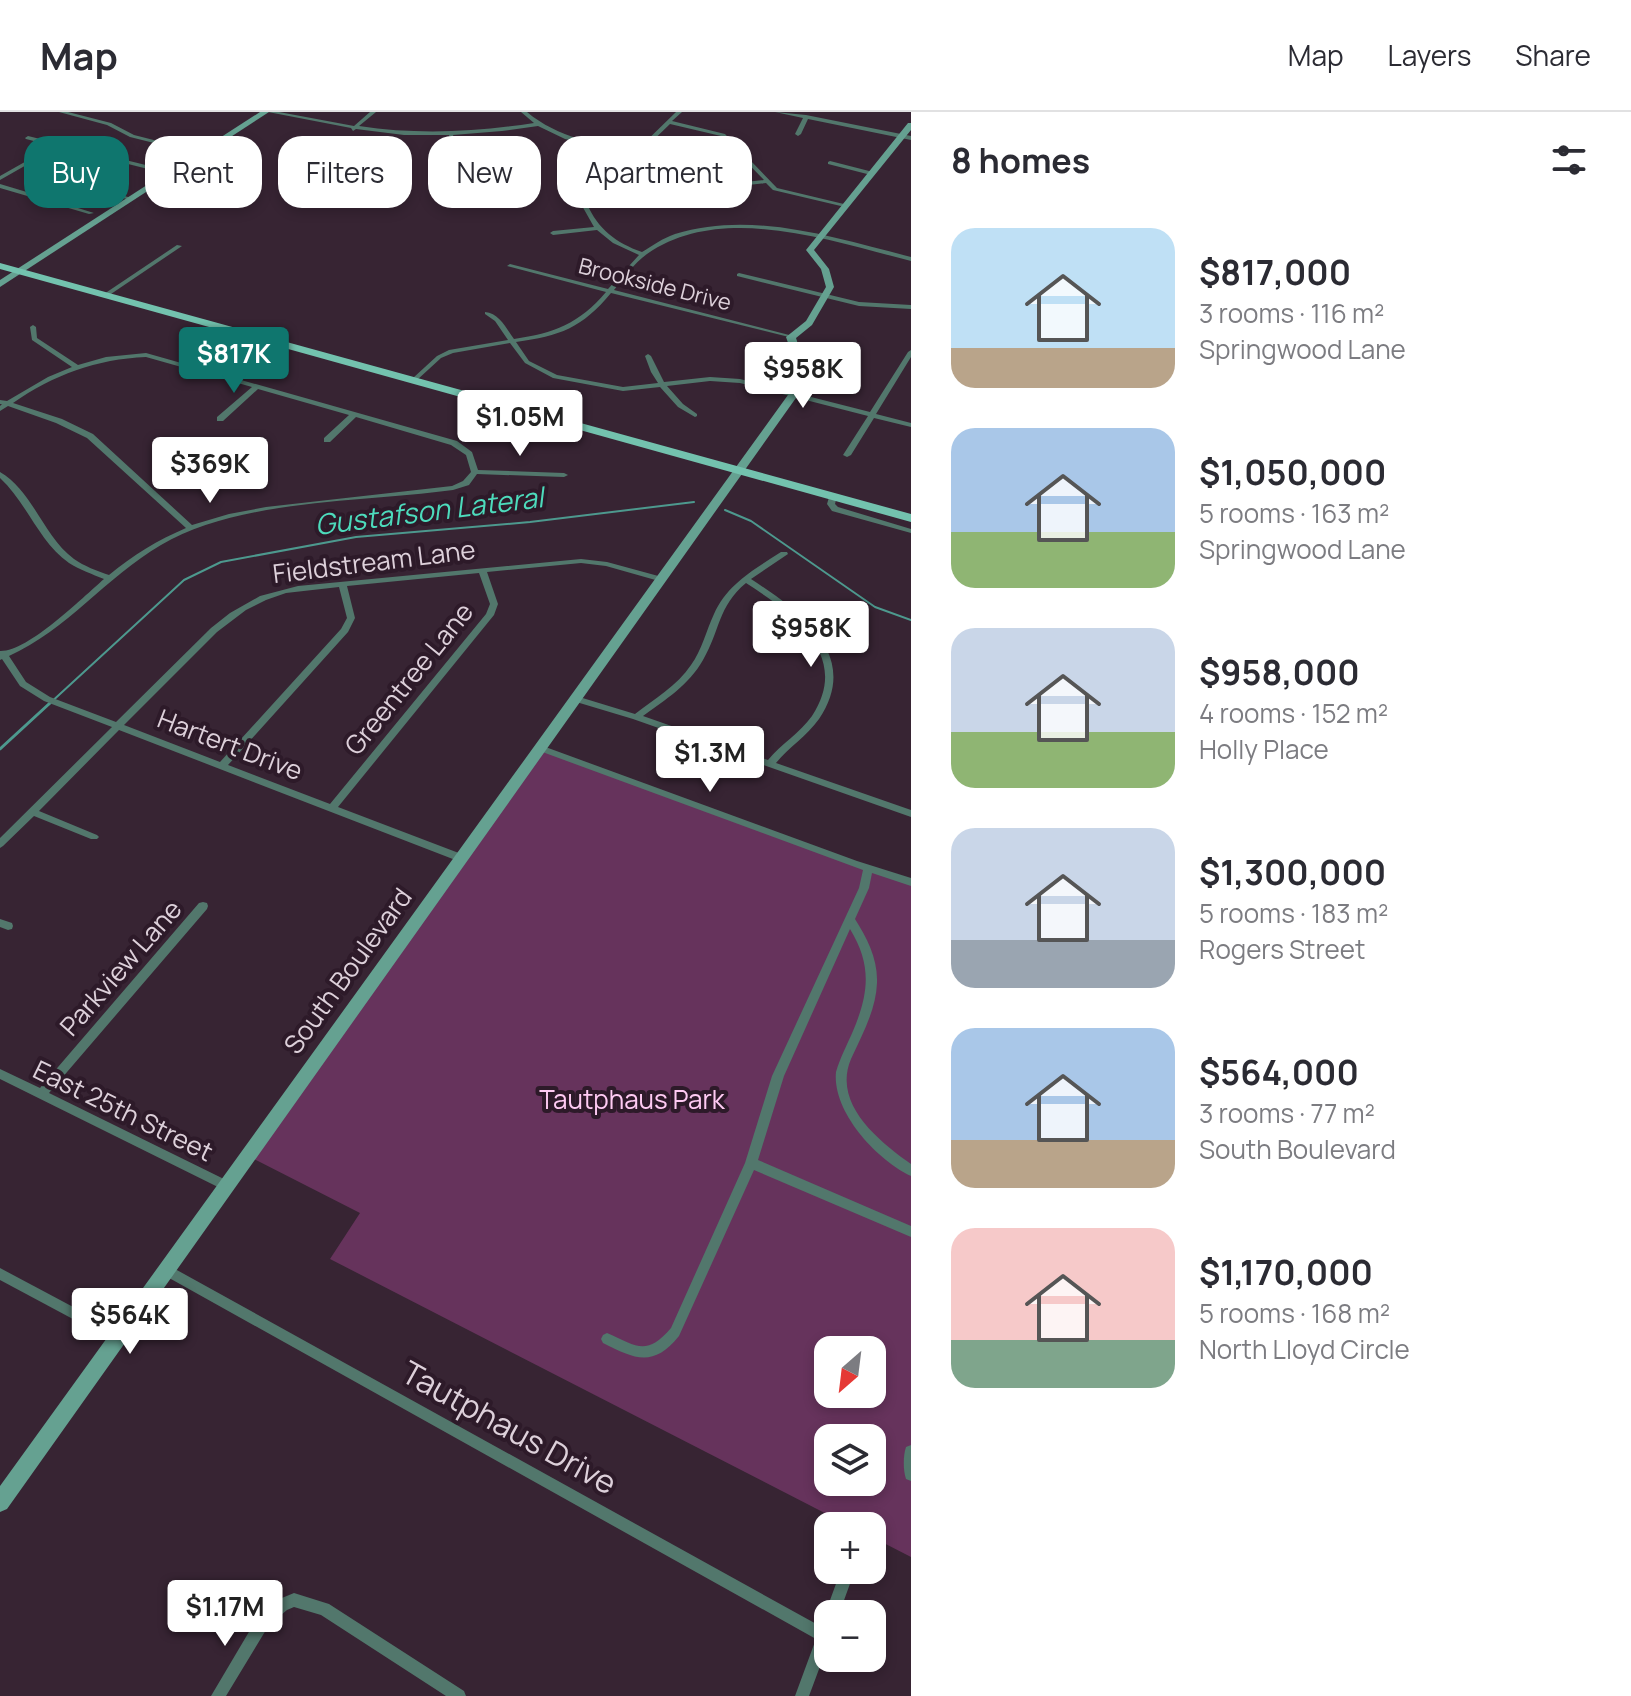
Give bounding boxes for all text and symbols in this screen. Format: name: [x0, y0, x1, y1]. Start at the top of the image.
text: Map: [40, 29, 118, 81]
text: Map: [1288, 36, 1344, 74]
text: Layers: [1388, 36, 1471, 74]
text: Share: [1515, 36, 1591, 74]
chip: Buy: [24, 136, 129, 208]
chip: Rent: [145, 136, 262, 208]
chip: Filters: [278, 136, 412, 208]
chip: New: [428, 136, 541, 208]
chip: Apartment: [557, 136, 752, 208]
text: 8 homes: [951, 137, 1090, 183]
icon: filters: [1547, 138, 1591, 182]
text: $817,000: [1199, 249, 1351, 295]
street label: Brookside Drive: [576, 251, 735, 317]
icon: home: [1015, 260, 1111, 356]
text: 3 rooms · 116 m²: [1199, 295, 1385, 331]
pin: $817K: [178, 327, 290, 395]
text: Springwood Lane: [1199, 331, 1406, 367]
text: $817K: [197, 335, 271, 371]
pin: $958K: [747, 342, 859, 410]
text: $958K: [763, 350, 843, 386]
pin: $1.05M: [455, 390, 585, 458]
text: $1.05M: [475, 398, 565, 434]
pin: $369K: [154, 437, 266, 505]
text: $369K: [170, 445, 250, 481]
text: $1,050,000: [1199, 449, 1386, 495]
icon: home: [1015, 460, 1111, 556]
water label: Gustafson Lateral: [313, 477, 549, 543]
text: 5 rooms · 163 m²: [1199, 495, 1389, 531]
street label: Fieldstream Lane: [270, 531, 477, 591]
text: Springwood Lane: [1199, 531, 1406, 567]
street label: Greentree Lane: [336, 595, 481, 762]
pin: $958K: [755, 601, 867, 669]
text: $958K: [771, 609, 851, 645]
text: $958,000: [1199, 649, 1360, 695]
icon: home: [1015, 660, 1111, 756]
text: 4 rooms · 152 m²: [1199, 695, 1388, 731]
street label: Hartert Drive: [153, 700, 308, 788]
pin: $1.3M: [654, 726, 766, 794]
text: Holly Place: [1199, 731, 1329, 767]
text: $1.3M: [674, 734, 746, 770]
text: $1,300,000: [1199, 849, 1386, 895]
icon: home: [1015, 860, 1111, 956]
street label: South Boulevard: [275, 880, 420, 1061]
street label: Parkview Lane: [51, 892, 189, 1043]
text: 5 rooms · 183 m²: [1199, 895, 1388, 931]
text: Rogers Street: [1199, 931, 1365, 967]
text: $564,000: [1199, 1049, 1359, 1095]
street label: East 25th Street: [28, 1051, 219, 1169]
icon: home: [1015, 1060, 1111, 1156]
park label: Tautphaus Park: [539, 1081, 726, 1117]
text: 3 rooms · 77 m²: [1199, 1095, 1375, 1131]
text: South Boulevard: [1199, 1131, 1396, 1167]
text: $1,170,000: [1199, 1249, 1373, 1295]
icon: home: [1015, 1260, 1111, 1356]
pin: $564K: [74, 1288, 186, 1356]
text: 5 rooms · 168 m²: [1199, 1295, 1390, 1331]
text: $564K: [90, 1296, 170, 1332]
text: North Lloyd Circle: [1199, 1331, 1410, 1367]
north arrow: [814, 1336, 886, 1408]
map controls: [814, 1336, 886, 1672]
street label: Tautphaus Drive: [394, 1350, 625, 1504]
button: layers: [814, 1424, 886, 1496]
button: +: [814, 1512, 886, 1584]
pin: $1.17M: [160, 1580, 290, 1648]
text: $1.17M: [186, 1588, 264, 1624]
button: −: [814, 1600, 886, 1672]

